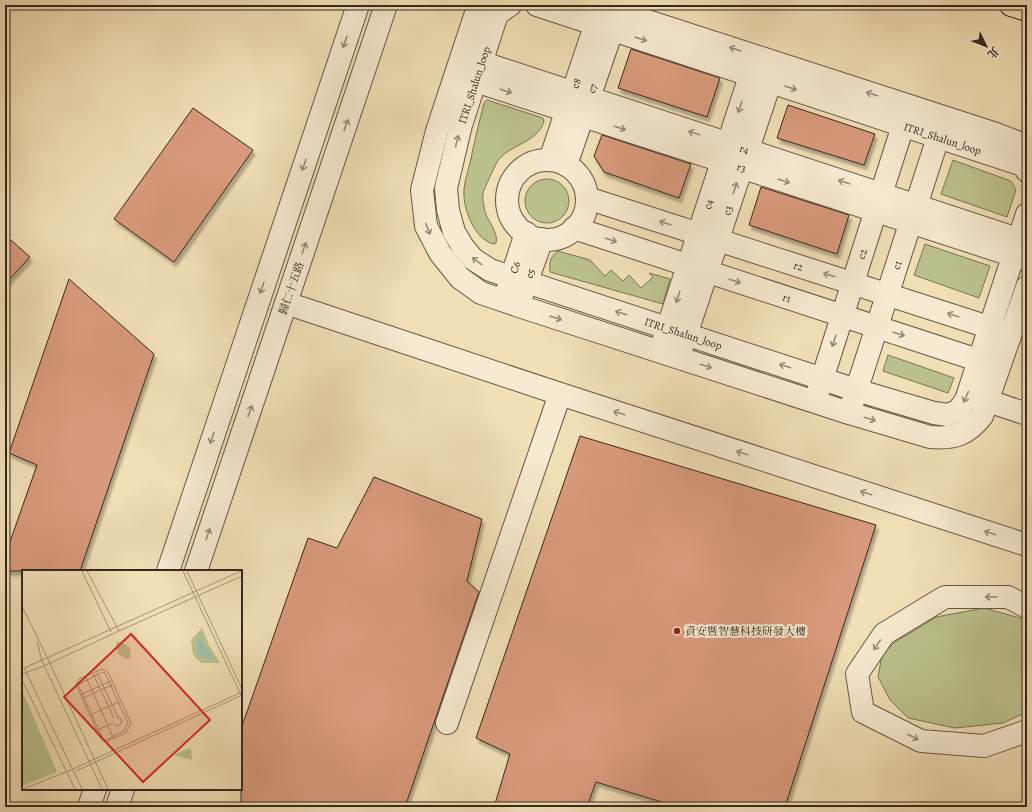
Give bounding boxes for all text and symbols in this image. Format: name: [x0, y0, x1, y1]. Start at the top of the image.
north arrow: [966, 26, 1006, 66]
one-way arrow: [341, 35, 348, 48]
one-way arrow: [634, 36, 647, 43]
text: 北: [984, 43, 1002, 62]
street label: ITRI_Shalun_loop: [455, 44, 494, 126]
one-way arrow: [729, 45, 741, 53]
street label: c8: [568, 76, 585, 91]
street label: c7: [584, 81, 601, 95]
one-way arrow: [784, 85, 796, 93]
one-way arrow: [499, 88, 512, 95]
one-way arrow: [866, 90, 879, 97]
one-way arrow: [736, 100, 743, 113]
one-way arrow: [343, 118, 350, 131]
street label: ITRI_Shalun_loop: [902, 119, 983, 159]
one-way arrow: [614, 125, 627, 132]
one-way arrow: [688, 128, 700, 136]
one-way arrow: [454, 135, 461, 148]
street label: r4: [738, 141, 751, 158]
one-way arrow: [300, 159, 307, 172]
street label: r3: [735, 159, 748, 176]
one-way arrow: [777, 178, 790, 185]
one-way arrow: [838, 178, 851, 185]
one-way arrow: [732, 181, 739, 194]
street label: c4: [700, 197, 717, 211]
street label: c3: [719, 204, 737, 217]
one-way arrow: [659, 219, 672, 226]
one-way arrow: [424, 222, 432, 234]
one-way arrow: [605, 237, 617, 245]
one-way arrow: [301, 242, 309, 254]
street label: c2: [854, 247, 871, 261]
one-way arrow: [471, 256, 482, 265]
street label: r2: [791, 258, 805, 275]
street label: C6: [506, 259, 524, 275]
street label: c1: [889, 259, 906, 272]
street label: 歸仁十五路: [275, 260, 308, 317]
street label: c5: [522, 266, 539, 280]
one-way arrow: [823, 271, 835, 279]
one-way arrow: [728, 278, 741, 285]
one-way arrow: [258, 282, 266, 294]
one-way arrow: [674, 290, 681, 303]
street label: r1: [781, 290, 793, 307]
one-way arrow: [615, 309, 628, 316]
one-way arrow: [947, 311, 960, 318]
street label: ITRI_Shalun_loop: [643, 314, 724, 354]
one-way arrow: [549, 315, 561, 323]
one-way arrow: [892, 331, 905, 338]
one-way arrow: [830, 335, 837, 348]
one-way arrow: [778, 362, 791, 369]
one-way arrow: [700, 363, 712, 371]
one-way arrow: [962, 390, 970, 402]
one-way arrow: [246, 405, 254, 417]
one-way arrow: [612, 409, 625, 416]
one-way arrow: [863, 416, 876, 423]
one-way arrow: [208, 432, 215, 445]
one-way arrow: [736, 449, 749, 456]
one-way arrow: [860, 489, 873, 496]
one-way arrow: [205, 528, 213, 540]
one-way arrow: [984, 529, 997, 536]
inset map: [22, 570, 242, 790]
one-way arrow: [985, 593, 998, 601]
place label: 資安暨智慧科技研發大樓: [685, 624, 806, 639]
marker: 資安暨智慧科技研發大樓: [672, 626, 682, 636]
one-way arrow: [873, 639, 881, 650]
one-way arrow: [907, 734, 919, 741]

